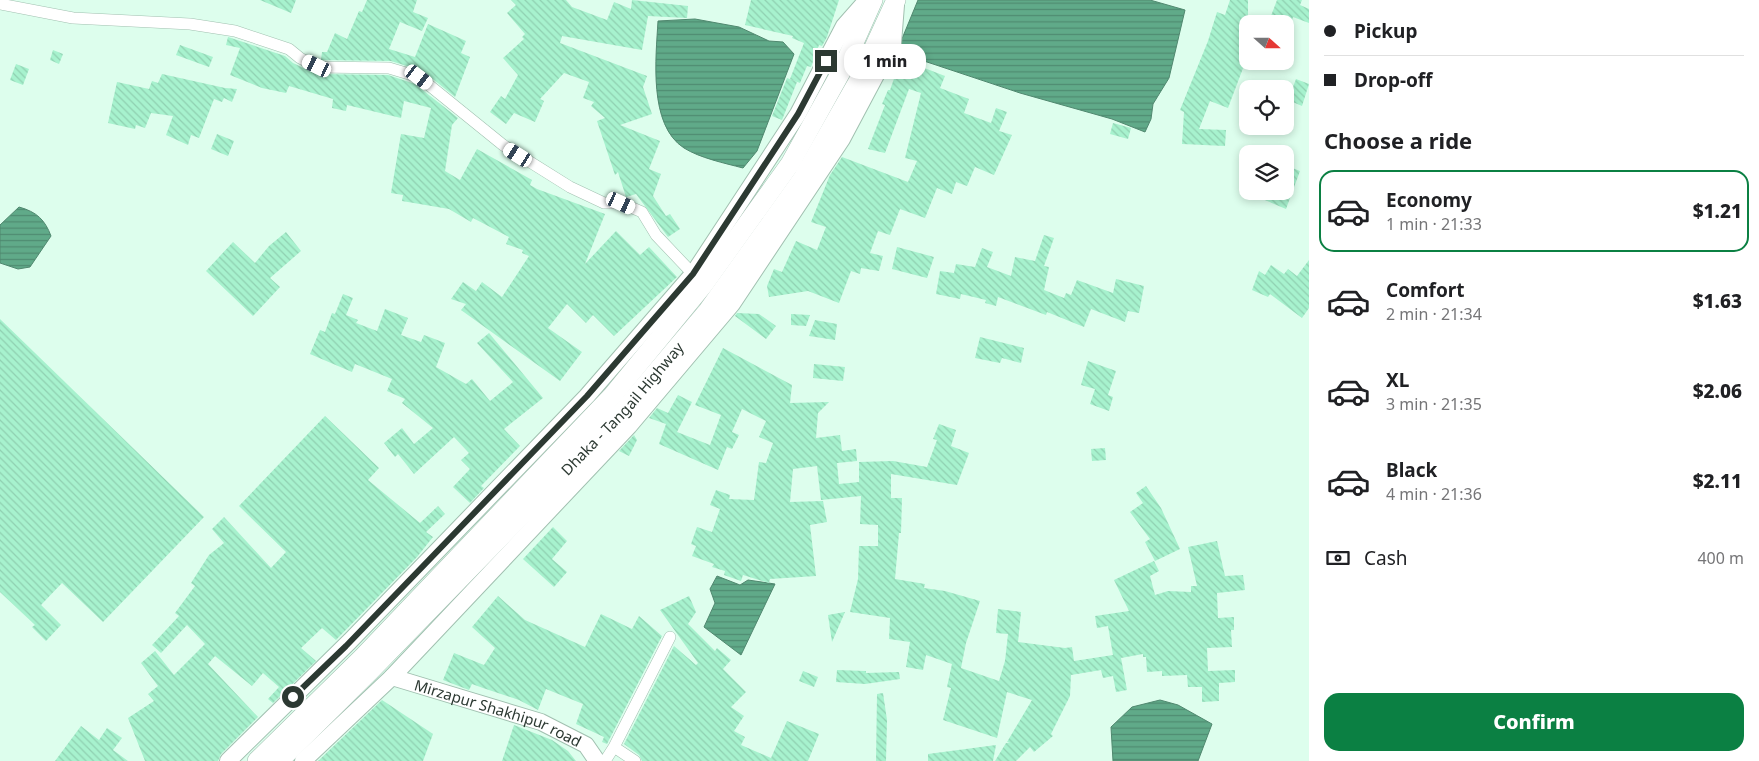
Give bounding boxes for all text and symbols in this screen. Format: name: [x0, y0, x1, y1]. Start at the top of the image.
north arrow: [1239, 15, 1294, 70]
map controls: [1239, 15, 1294, 200]
text: Pickup: [1354, 18, 1417, 44]
callout: 1 min: [844, 44, 926, 78]
route end: [815, 50, 837, 72]
text: 1 min: [863, 50, 907, 72]
car: [300, 53, 333, 79]
car: [402, 62, 435, 92]
text: Drop-off: [1354, 67, 1433, 93]
button: locate: [1239, 80, 1294, 135]
text: Choose a ride: [1324, 125, 1472, 155]
car: [501, 141, 534, 169]
button: layers: [1239, 145, 1294, 200]
text: Economy: [1386, 187, 1472, 213]
icon: car: [1326, 189, 1371, 234]
car: [604, 190, 637, 216]
text: $1.21: [1693, 198, 1742, 224]
text: 1 min · 21:33: [1386, 213, 1482, 235]
text: Comfort: [1386, 277, 1465, 303]
icon: car: [1326, 279, 1371, 324]
text: $1.63: [1693, 288, 1742, 314]
text: 2 min · 21:34: [1386, 303, 1482, 325]
street label: Dhaka - Tangail Highway: [556, 337, 688, 479]
text: XL: [1386, 367, 1409, 393]
icon: car: [1326, 369, 1371, 414]
text: $2.06: [1693, 378, 1742, 404]
text: 3 min · 21:35: [1386, 393, 1482, 415]
text: Black: [1386, 457, 1437, 483]
icon: car: [1326, 459, 1371, 504]
text: $2.11: [1693, 468, 1742, 494]
text: 4 min · 21:36: [1386, 483, 1482, 505]
icon: cash: [1324, 544, 1352, 572]
text: Cash: [1364, 545, 1408, 571]
text: 400 m: [1697, 547, 1744, 569]
street label: Mirzapur Shakhipur road: [412, 674, 585, 751]
route start: [282, 686, 304, 708]
button: Confirm: [1324, 693, 1744, 751]

